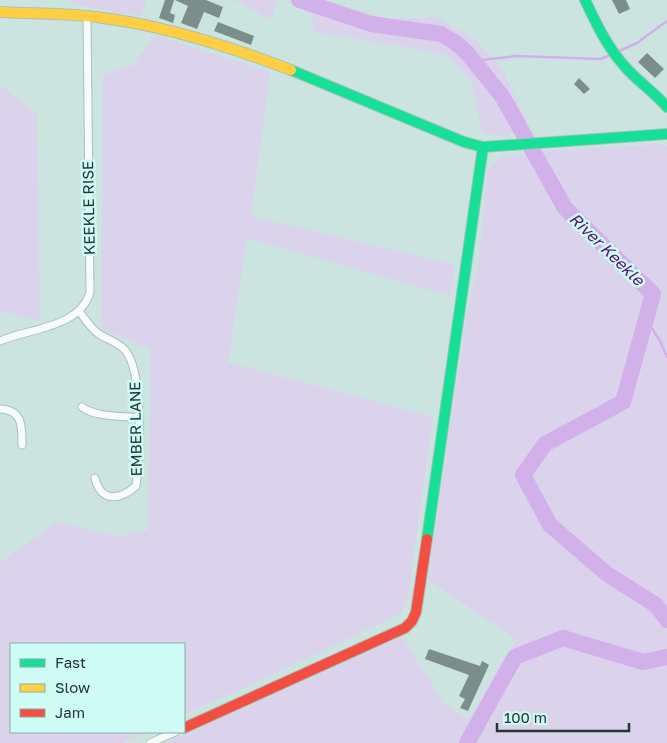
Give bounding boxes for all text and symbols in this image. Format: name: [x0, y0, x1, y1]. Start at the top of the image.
street label: KEEKLE RISE: [78, 161, 98, 255]
water label: River Keekle: [566, 209, 650, 291]
street label: EMBER LANE: [125, 381, 145, 477]
legend: [10, 643, 185, 733]
text: Fast: [55, 653, 86, 671]
text: Slow: [55, 678, 90, 696]
scale bar: [497, 700, 630, 732]
text: Jam: [55, 703, 85, 721]
text: 100 m: [504, 708, 547, 726]

